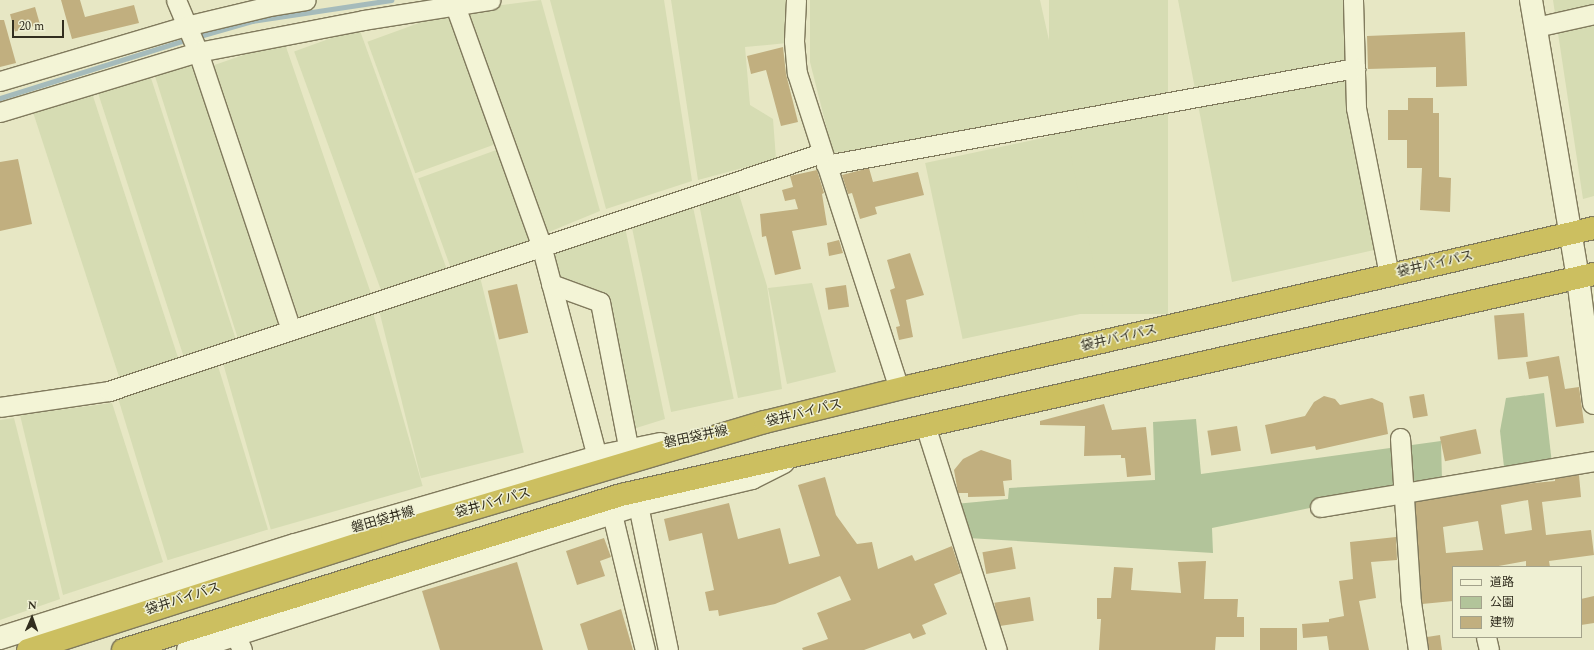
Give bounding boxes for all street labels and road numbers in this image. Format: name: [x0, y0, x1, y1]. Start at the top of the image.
street label: 袋井バイパス: [1395, 248, 1475, 280]
street label: 袋井バイパス: [1079, 322, 1159, 354]
street label: 袋井バイパス: [764, 396, 844, 430]
street label: 磐田袋井線: [663, 423, 729, 451]
street label: 袋井バイパス: [453, 485, 533, 521]
street label: 磐田袋井線: [350, 504, 416, 536]
street label: 袋井バイパス: [143, 580, 223, 618]

